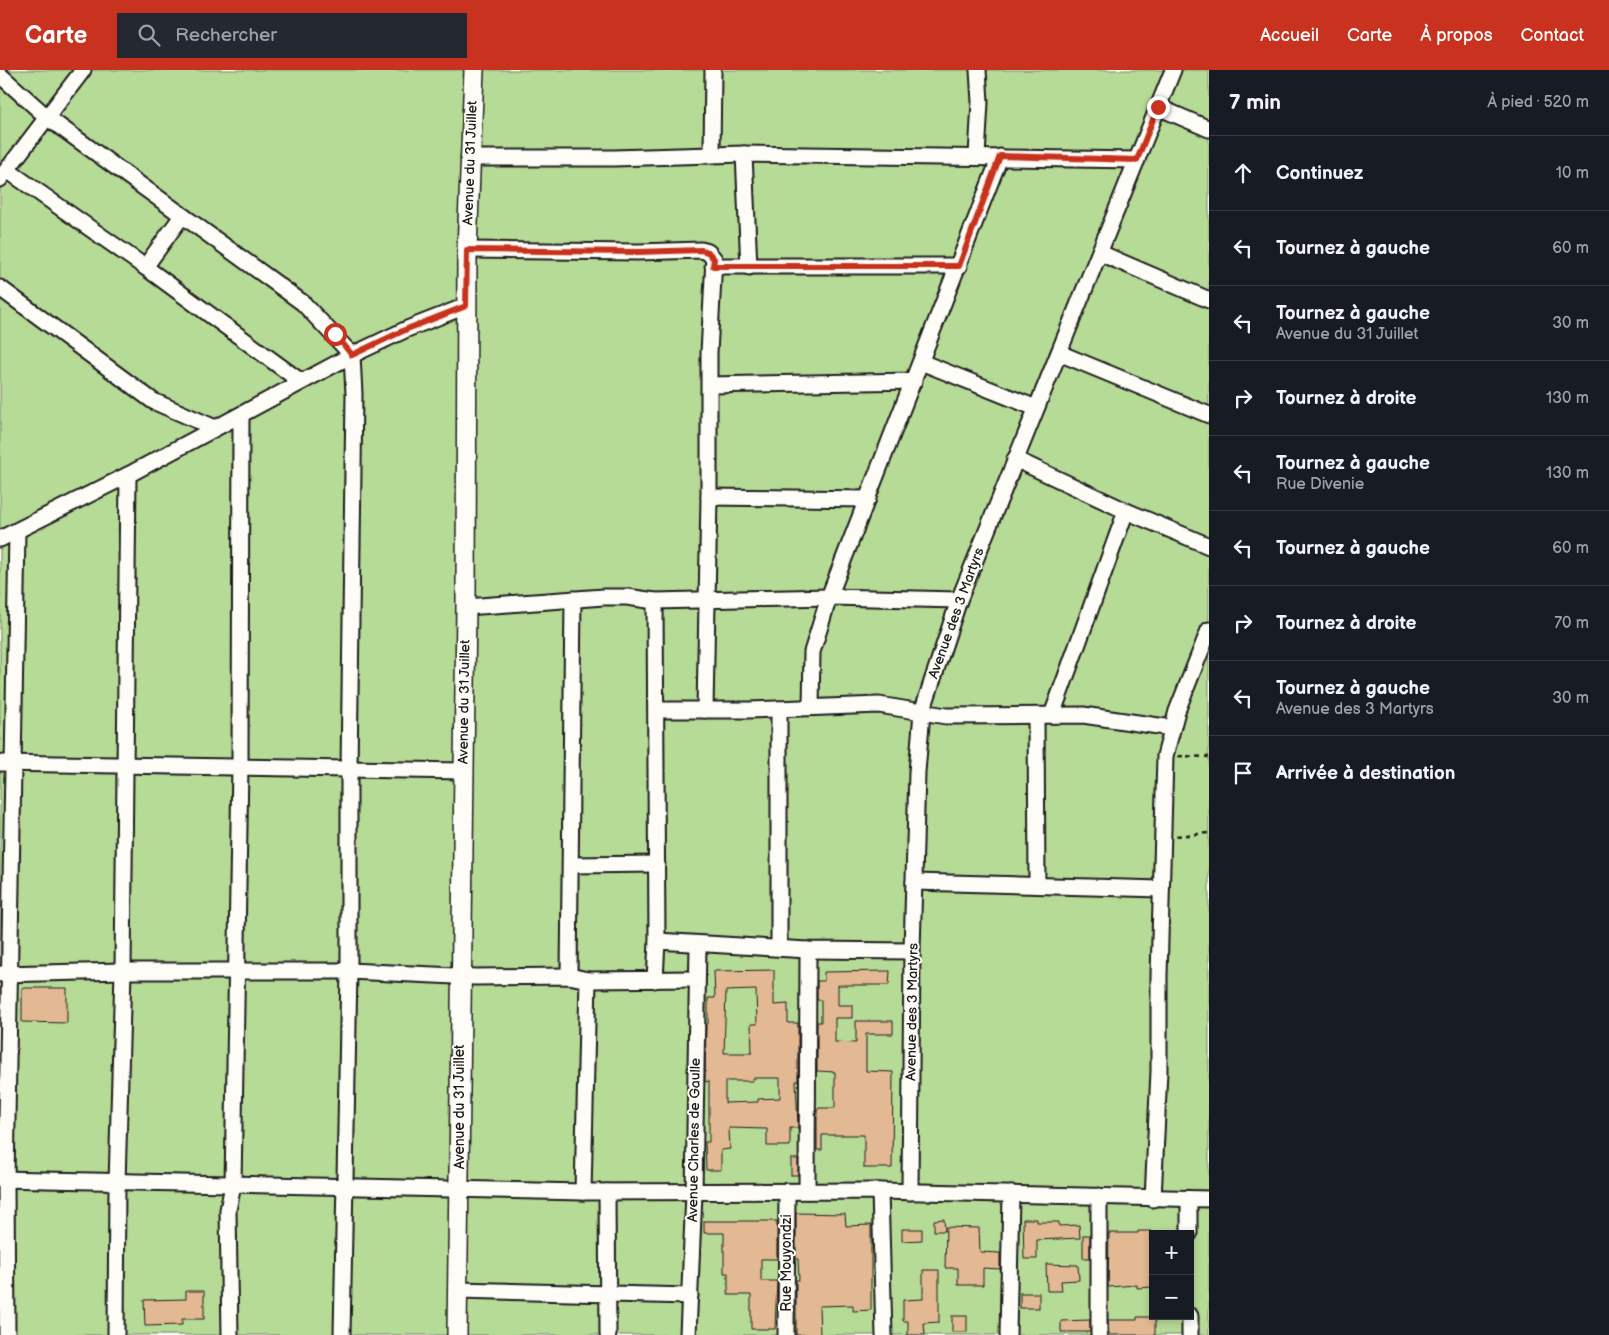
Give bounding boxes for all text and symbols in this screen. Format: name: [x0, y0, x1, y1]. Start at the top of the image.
search box: [117, 13, 467, 58]
text: Carte: [25, 21, 87, 50]
icon: search: [135, 21, 163, 49]
text: Rechercher: [175, 24, 277, 47]
text: Accueil: [1260, 25, 1319, 46]
text: Carte: [1347, 25, 1392, 46]
text: À propos: [1420, 25, 1493, 46]
text: Contact: [1521, 25, 1584, 46]
text: 7 min: [1229, 90, 1281, 115]
text: À pied · 520 m: [1487, 93, 1589, 112]
route end: [1147, 96, 1170, 119]
street label: Avenue du 31 Juillet: [459, 100, 481, 226]
icon: ahead: [1229, 159, 1257, 187]
text: Continuez: [1276, 162, 1363, 185]
text: 10 m: [1556, 164, 1589, 183]
icon: left: [1229, 234, 1257, 262]
text: Tournez à gauche: [1276, 237, 1430, 260]
text: 60 m: [1552, 239, 1589, 258]
text: Tournez à gauche: [1276, 302, 1430, 325]
icon: left: [1229, 309, 1257, 337]
text: 30 m: [1552, 314, 1589, 333]
route start: [324, 323, 347, 346]
text: Avenue du 31 Juillet: [1276, 325, 1418, 344]
icon: right: [1229, 384, 1257, 412]
text: Tournez à droite: [1276, 387, 1417, 410]
text: 130 m: [1546, 389, 1589, 408]
text: Tournez à gauche: [1276, 452, 1430, 475]
icon: left: [1229, 459, 1257, 487]
text: 130 m: [1546, 464, 1589, 483]
text: Rue Divenie: [1276, 475, 1364, 494]
icon: left: [1229, 534, 1257, 562]
text: Tournez à gauche: [1276, 537, 1430, 560]
text: 60 m: [1552, 539, 1589, 558]
street label: Avenue des 3 Martyrs: [924, 545, 988, 681]
icon: right: [1229, 609, 1257, 637]
text: Tournez à droite: [1276, 612, 1417, 635]
text: 70 m: [1554, 614, 1589, 633]
street label: Avenue du 31 Juillet: [454, 639, 474, 764]
text: Tournez à gauche: [1276, 677, 1430, 700]
icon: left: [1229, 684, 1257, 712]
text: 30 m: [1552, 689, 1589, 708]
text: Avenue des 3 Martyrs: [1276, 700, 1434, 719]
icon: arrive: [1229, 759, 1257, 787]
text: Arrivée à destination: [1276, 762, 1455, 785]
street label: Avenue des 3 Martyrs: [902, 943, 922, 1081]
street label: Avenue du 31 Juillet: [451, 1044, 468, 1169]
street label: Avenue Charles de Gaulle: [684, 1058, 704, 1222]
street label: Rue Mouyondzi: [778, 1214, 795, 1312]
map controls: [1149, 1230, 1194, 1320]
button: +: [1149, 1230, 1194, 1275]
button: −: [1149, 1275, 1194, 1320]

